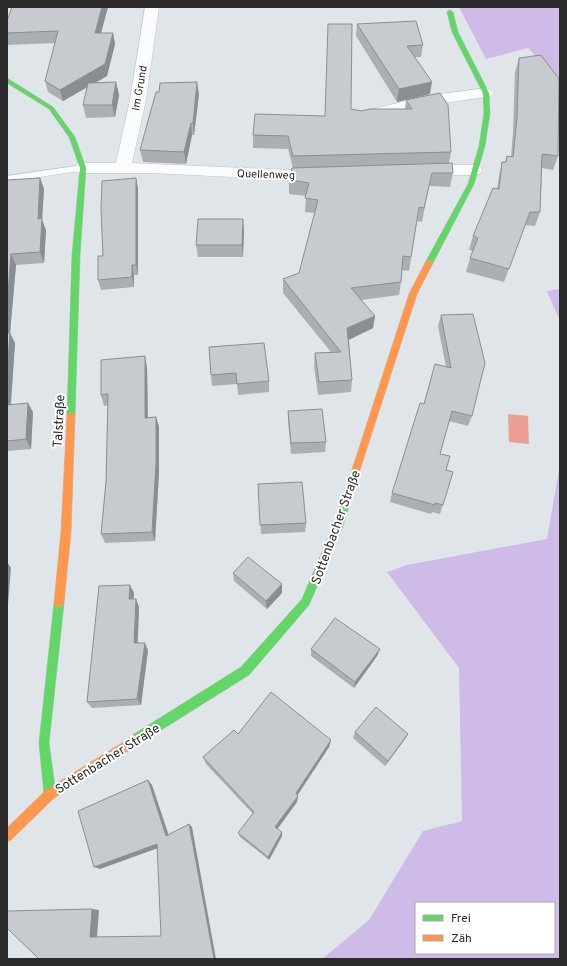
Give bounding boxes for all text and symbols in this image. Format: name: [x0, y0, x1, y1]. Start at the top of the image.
street label: Im Grund: [129, 65, 151, 112]
street label: Quellenweg: [237, 167, 295, 183]
street label: Talstraße: [51, 394, 69, 448]
street label: Sottenbacher Straße: [309, 468, 365, 587]
street label: Sottenbacher Straße: [53, 721, 163, 798]
legend: [415, 902, 555, 954]
text: Frei: [451, 911, 471, 927]
text: Zäh: [451, 931, 472, 947]

